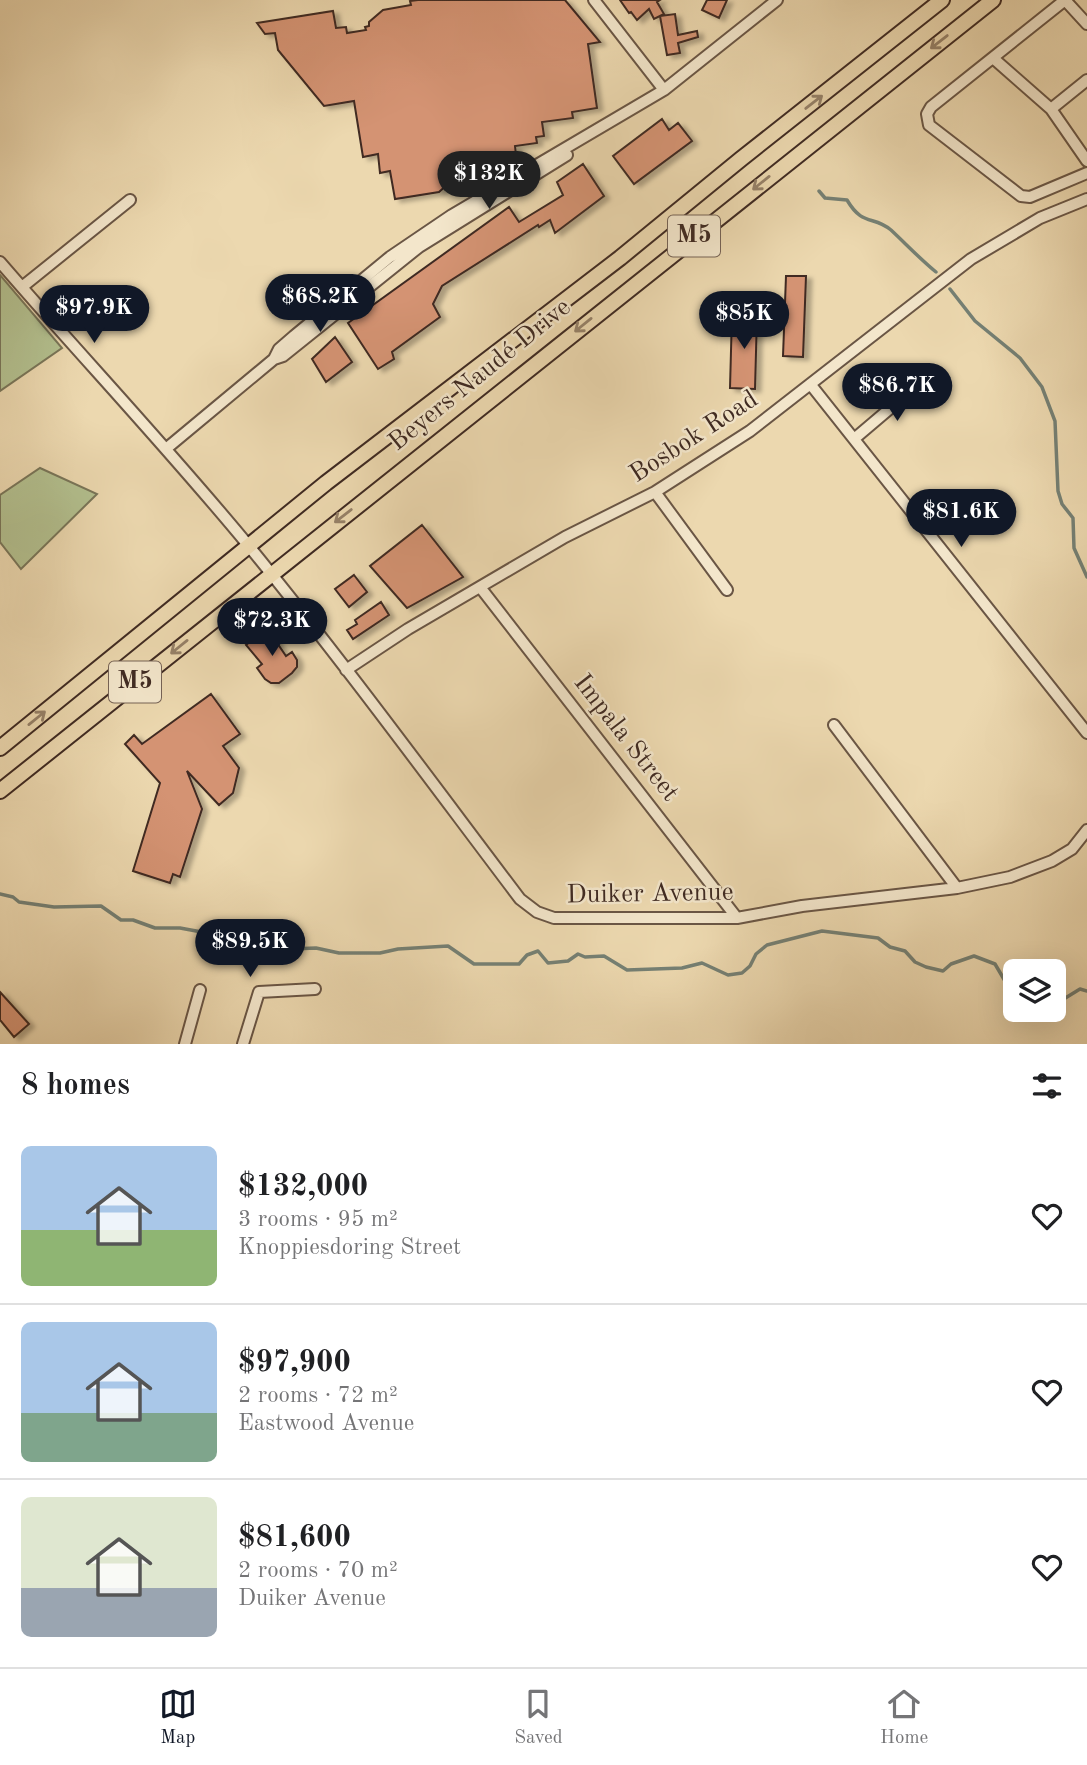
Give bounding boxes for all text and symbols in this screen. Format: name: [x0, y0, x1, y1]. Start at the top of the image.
one-way arrow: [930, 35, 949, 50]
one-way arrow: [804, 94, 822, 109]
pin: $132K: [440, 152, 538, 211]
text: $132K: [453, 162, 525, 185]
one-way arrow: [752, 176, 770, 191]
road number: M5: [668, 216, 720, 256]
pin: $68.2K: [263, 274, 377, 334]
text: $68.2K: [281, 285, 359, 308]
pin: $97.9K: [37, 286, 151, 345]
pin: $85K: [703, 292, 785, 351]
street label: Beyers Naudé Drive: [384, 294, 576, 456]
text: $97.9K: [55, 296, 133, 319]
text: $85K: [715, 302, 773, 325]
one-way arrow: [574, 318, 592, 333]
pin: $86.7K: [840, 364, 954, 423]
text: $86.7K: [858, 374, 936, 397]
street label: Bosbok Road: [625, 386, 763, 488]
pin: $81.6K: [904, 490, 1018, 549]
text: $81.6K: [922, 500, 1000, 523]
one-way arrow: [335, 508, 353, 523]
pin: $72.3K: [215, 598, 329, 658]
text: $72.3K: [233, 609, 311, 632]
one-way arrow: [170, 639, 188, 655]
road number: M5: [109, 662, 161, 702]
street label: Impala Street: [569, 670, 683, 806]
one-way arrow: [28, 710, 46, 725]
street label: Duiker Avenue: [566, 880, 734, 908]
pin: $89.5K: [193, 920, 307, 979]
text: $89.5K: [211, 930, 289, 953]
map controls: [1003, 959, 1066, 1022]
button: layers: [1003, 959, 1066, 1022]
icon: filters: [1028, 1067, 1066, 1105]
text: 8 homes: [21, 1071, 130, 1101]
text: $132,000: [238, 1172, 368, 1202]
icon: home: [77, 1174, 161, 1258]
icon: heart: [1028, 1197, 1066, 1235]
text: 3 rooms · 95 m²: [238, 1208, 398, 1231]
text: Knoppiesdoring Street: [238, 1236, 461, 1259]
text: $97,900: [238, 1348, 351, 1378]
icon: home: [77, 1350, 161, 1434]
icon: heart: [1028, 1373, 1066, 1411]
text: 2 rooms · 72 m²: [238, 1384, 398, 1407]
text: Eastwood Avenue: [238, 1412, 414, 1435]
text: $81,600: [238, 1523, 351, 1553]
icon: home: [77, 1525, 161, 1609]
icon: heart: [1028, 1548, 1066, 1586]
text: 2 rooms · 70 m²: [238, 1559, 398, 1582]
text: Duiker Avenue: [238, 1587, 386, 1610]
tab: Map: [159, 1685, 197, 1750]
tab: Saved: [514, 1685, 563, 1750]
tab: Home: [880, 1685, 928, 1750]

